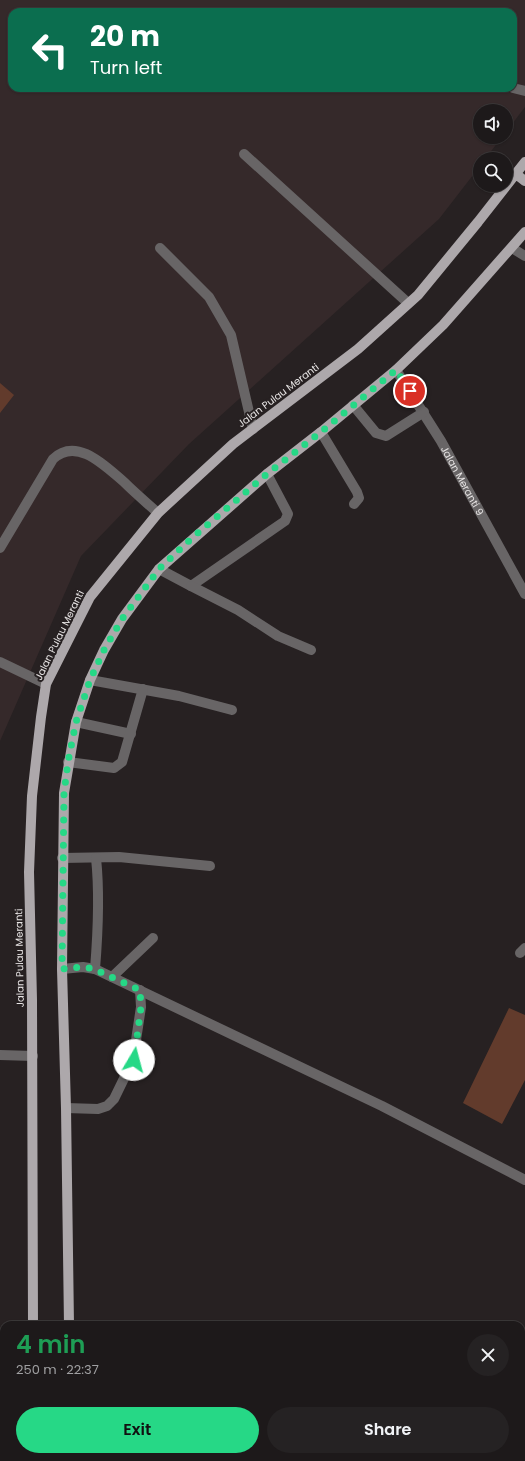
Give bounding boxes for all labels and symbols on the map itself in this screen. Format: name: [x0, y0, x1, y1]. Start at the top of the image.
street label: Jalan Pulau Meranti: [234, 360, 322, 431]
pin: [393, 374, 427, 408]
street label: Jalan Meranti 9: [437, 443, 487, 518]
street label: Jalan Pulau Meranti: [31, 588, 88, 683]
street label: Jalan Pulau Meranti: [11, 909, 28, 1007]
position arrow: [113, 1039, 155, 1081]

